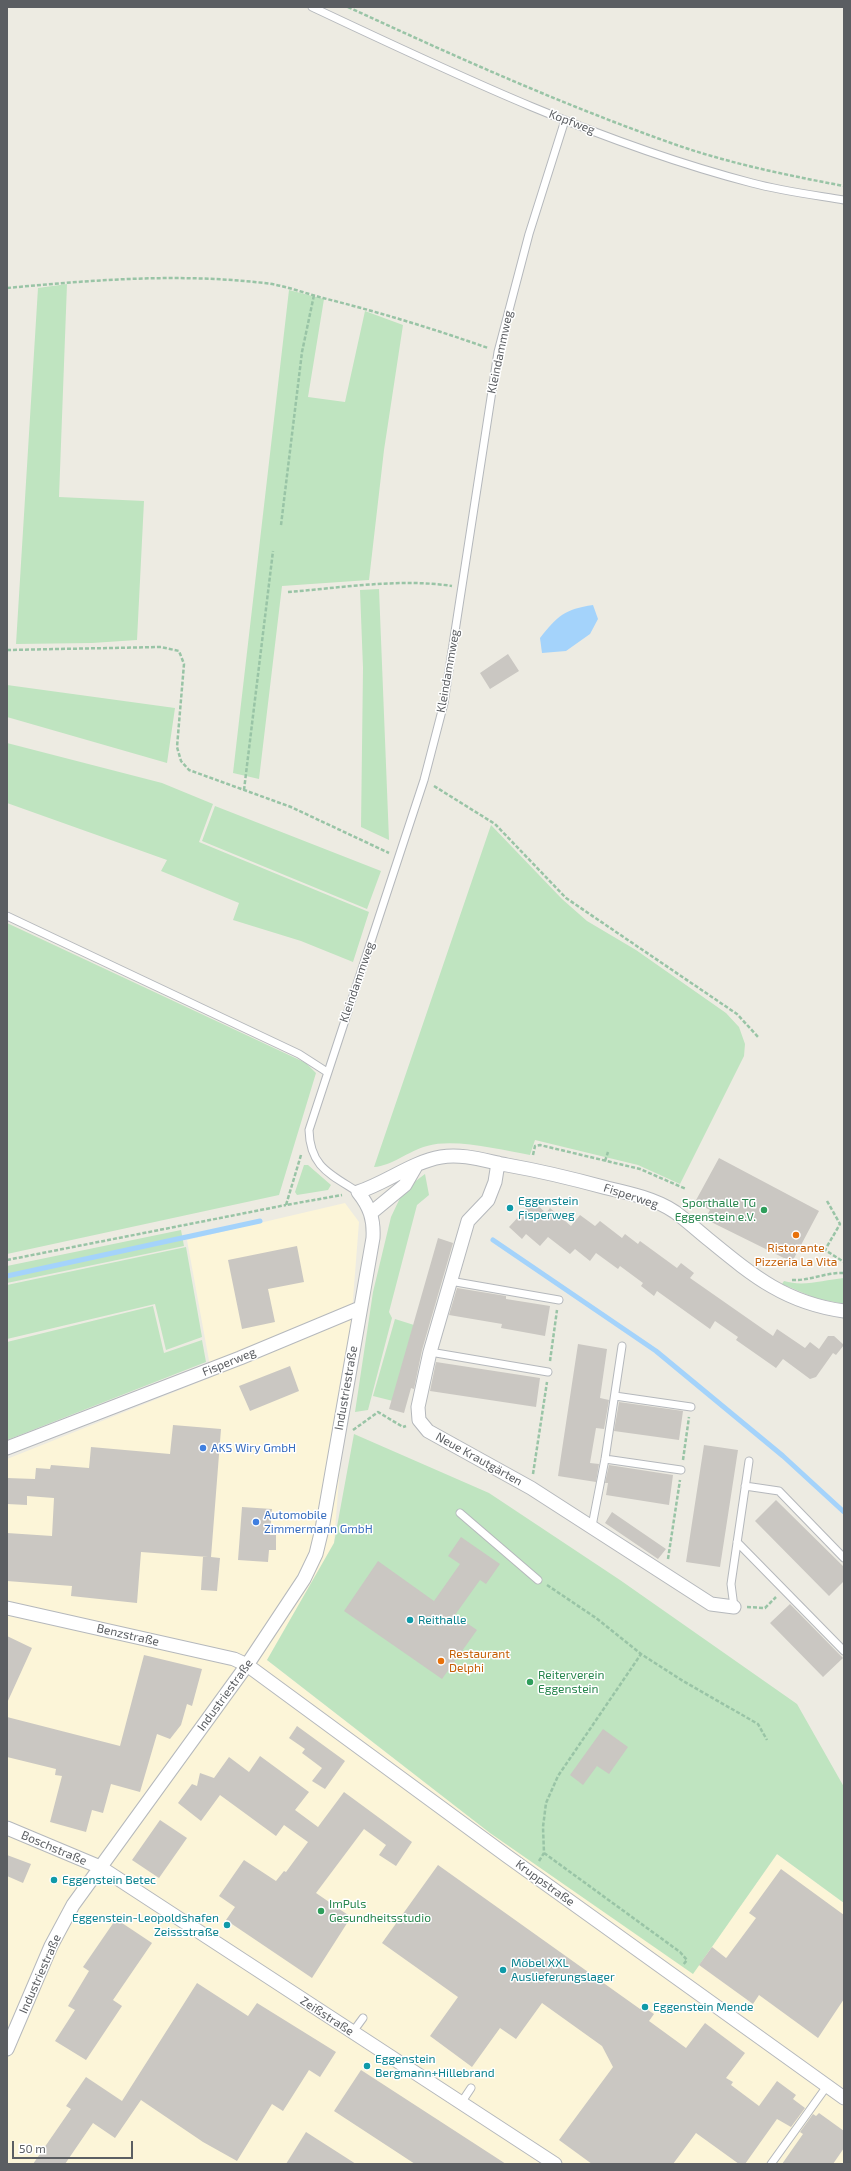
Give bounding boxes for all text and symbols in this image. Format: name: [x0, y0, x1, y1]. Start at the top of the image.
street label: Kopfweg: [547, 107, 597, 137]
street label: Kleindammweg: [484, 309, 516, 395]
street label: Kleindammweg: [434, 628, 462, 714]
street label: Kleindammweg: [336, 940, 378, 1024]
street label: Fisperweg: [602, 1180, 660, 1212]
place label: Eggenstein Fisperweg: [518, 1194, 579, 1222]
place label: Sporthalle TG Eggenstein e.V.: [675, 1196, 756, 1224]
marker: Eggenstein Fisperweg: [505, 1203, 515, 1213]
marker: Sporthalle TG Eggenstein e.V.: [759, 1205, 769, 1215]
marker: Ristorante Pizzeria La Vita: [791, 1230, 801, 1240]
place label: Ristorante Pizzeria La Vita: [755, 1241, 837, 1269]
street label: Fisperweg: [200, 1345, 258, 1379]
street label: Industriestraße: [331, 1345, 361, 1431]
street label: Neue Krautgärten: [433, 1429, 525, 1489]
place label: AKS Wiry GmbH: [211, 1441, 296, 1455]
marker: AKS Wiry GmbH: [198, 1443, 208, 1453]
place label: Automobile Zimmermann GmbH: [264, 1508, 373, 1536]
marker: Automobile Zimmermann GmbH: [251, 1517, 261, 1527]
place label: Reithalle: [418, 1613, 466, 1627]
marker: Reithalle: [405, 1615, 415, 1625]
street label: Benzstraße: [95, 1621, 161, 1649]
place label: Restaurant Delphi: [449, 1647, 510, 1675]
street label: Industriestraße: [194, 1656, 256, 1734]
marker: Restaurant Delphi: [436, 1656, 446, 1666]
place label: Reiterverein Eggenstein: [538, 1668, 604, 1696]
marker: Reiterverein Eggenstein: [525, 1677, 535, 1687]
street label: Boschstraße: [19, 1828, 89, 1868]
street label: Kruppstraße: [513, 1857, 577, 1909]
place label: Eggenstein Betec: [62, 1873, 156, 1887]
marker: Eggenstein Betec: [49, 1875, 59, 1885]
place label: ImPuls Gesundheitsstudio: [329, 1897, 431, 1925]
marker: ImPuls Gesundheitsstudio: [316, 1906, 326, 1916]
place label: Eggenstein-Leopoldshafen Zeissstraße: [72, 1911, 219, 1939]
marker: Eggenstein-Leopoldshafen Zeissstraße: [222, 1920, 232, 1930]
street label: Industriestraße: [16, 1932, 64, 2016]
place label: Möbel XXL Auslieferungslager: [511, 1956, 615, 1984]
marker: Möbel XXL Auslieferungslager: [498, 1965, 508, 1975]
street label: Zeißstraße: [298, 1993, 356, 2039]
place label: Eggenstein Mende: [653, 2000, 753, 2014]
marker: Eggenstein Mende: [640, 2002, 650, 2012]
place label: Eggenstein Bergmann+Hillebrand: [375, 2052, 495, 2080]
marker: Eggenstein Bergmann+Hillebrand: [362, 2061, 372, 2071]
scale bar: [14, 2133, 135, 2159]
text: 50 m: [19, 2141, 46, 2155]

